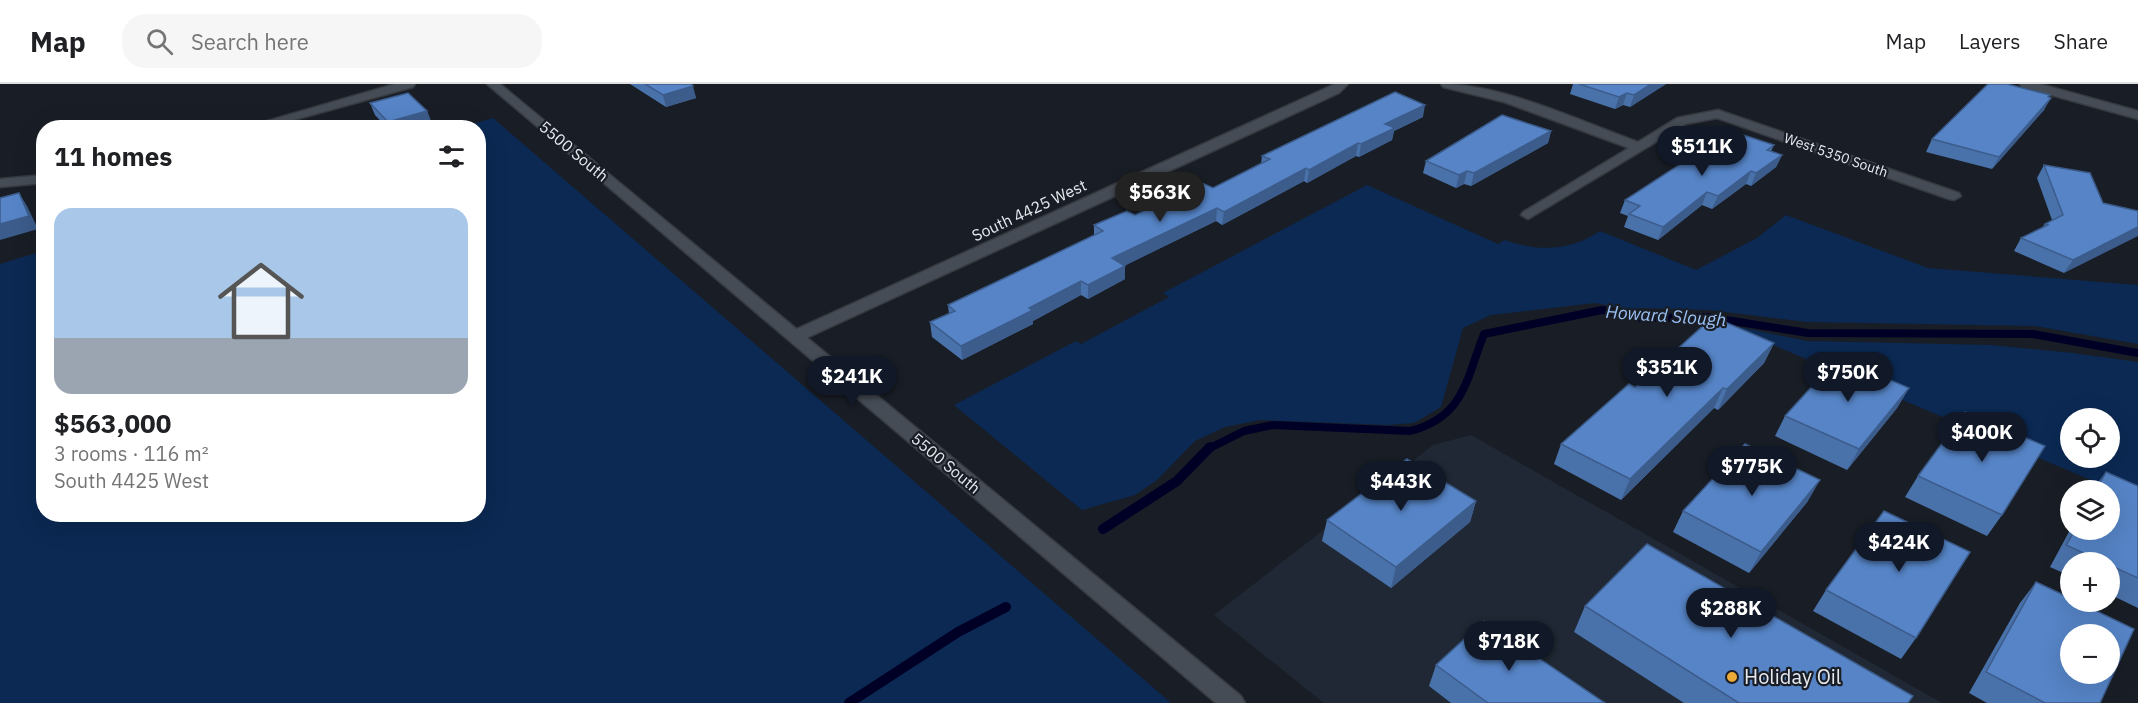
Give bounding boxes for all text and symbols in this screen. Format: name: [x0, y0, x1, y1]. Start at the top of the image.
search box: [122, 14, 542, 68]
text: Map: [30, 23, 86, 60]
icon: search: [143, 25, 176, 58]
text: Search here: [191, 27, 309, 56]
text: Map: [1886, 27, 1926, 55]
text: Layers: [1959, 27, 2021, 55]
text: Share: [2054, 27, 2108, 55]
street label: 5500 South: [535, 116, 613, 186]
pin: $511K: [1660, 126, 1744, 177]
street label: West 5350 South: [1782, 129, 1890, 181]
text: $511K: [1671, 132, 1733, 159]
text: 11 homes: [54, 139, 172, 173]
icon: filters: [435, 140, 468, 173]
pin: $563K: [1118, 172, 1202, 223]
street label: South 4425 West: [969, 175, 1089, 245]
text: $563K: [1129, 178, 1191, 205]
icon: home: [207, 247, 315, 355]
water label: Howard Slough: [1605, 300, 1727, 331]
pin: $351K: [1625, 347, 1709, 398]
pin: $750K: [1806, 352, 1890, 403]
text: $351K: [1636, 353, 1698, 380]
pin: $241K: [810, 356, 894, 407]
text: $750K: [1817, 358, 1879, 385]
text: $241K: [821, 362, 883, 389]
text: $563,000: [54, 406, 171, 440]
map controls: [2060, 408, 2120, 684]
button: locate: [2060, 408, 2120, 468]
pin: $400K: [1940, 412, 2024, 463]
text: $400K: [1951, 418, 2013, 445]
street label: 5500 South: [907, 428, 985, 498]
text: 3 rooms · 116 m²: [54, 440, 209, 467]
pin: $775K: [1710, 446, 1794, 497]
text: $775K: [1721, 452, 1783, 479]
pin: $443K: [1359, 461, 1443, 512]
text: South 4425 West: [54, 467, 209, 494]
text: $443K: [1370, 467, 1432, 494]
button: layers: [2060, 480, 2120, 540]
pin: $424K: [1857, 522, 1941, 573]
text: $424K: [1868, 528, 1930, 555]
button: +: [2060, 552, 2120, 612]
pin: $288K: [1689, 588, 1773, 639]
text: $288K: [1700, 594, 1762, 621]
pin: $718K: [1467, 621, 1551, 672]
button: −: [2060, 624, 2120, 684]
text: $718K: [1478, 627, 1540, 654]
place label: Holiday Oil: [1744, 663, 1841, 690]
marker: Holiday Oil: [1725, 670, 1739, 684]

